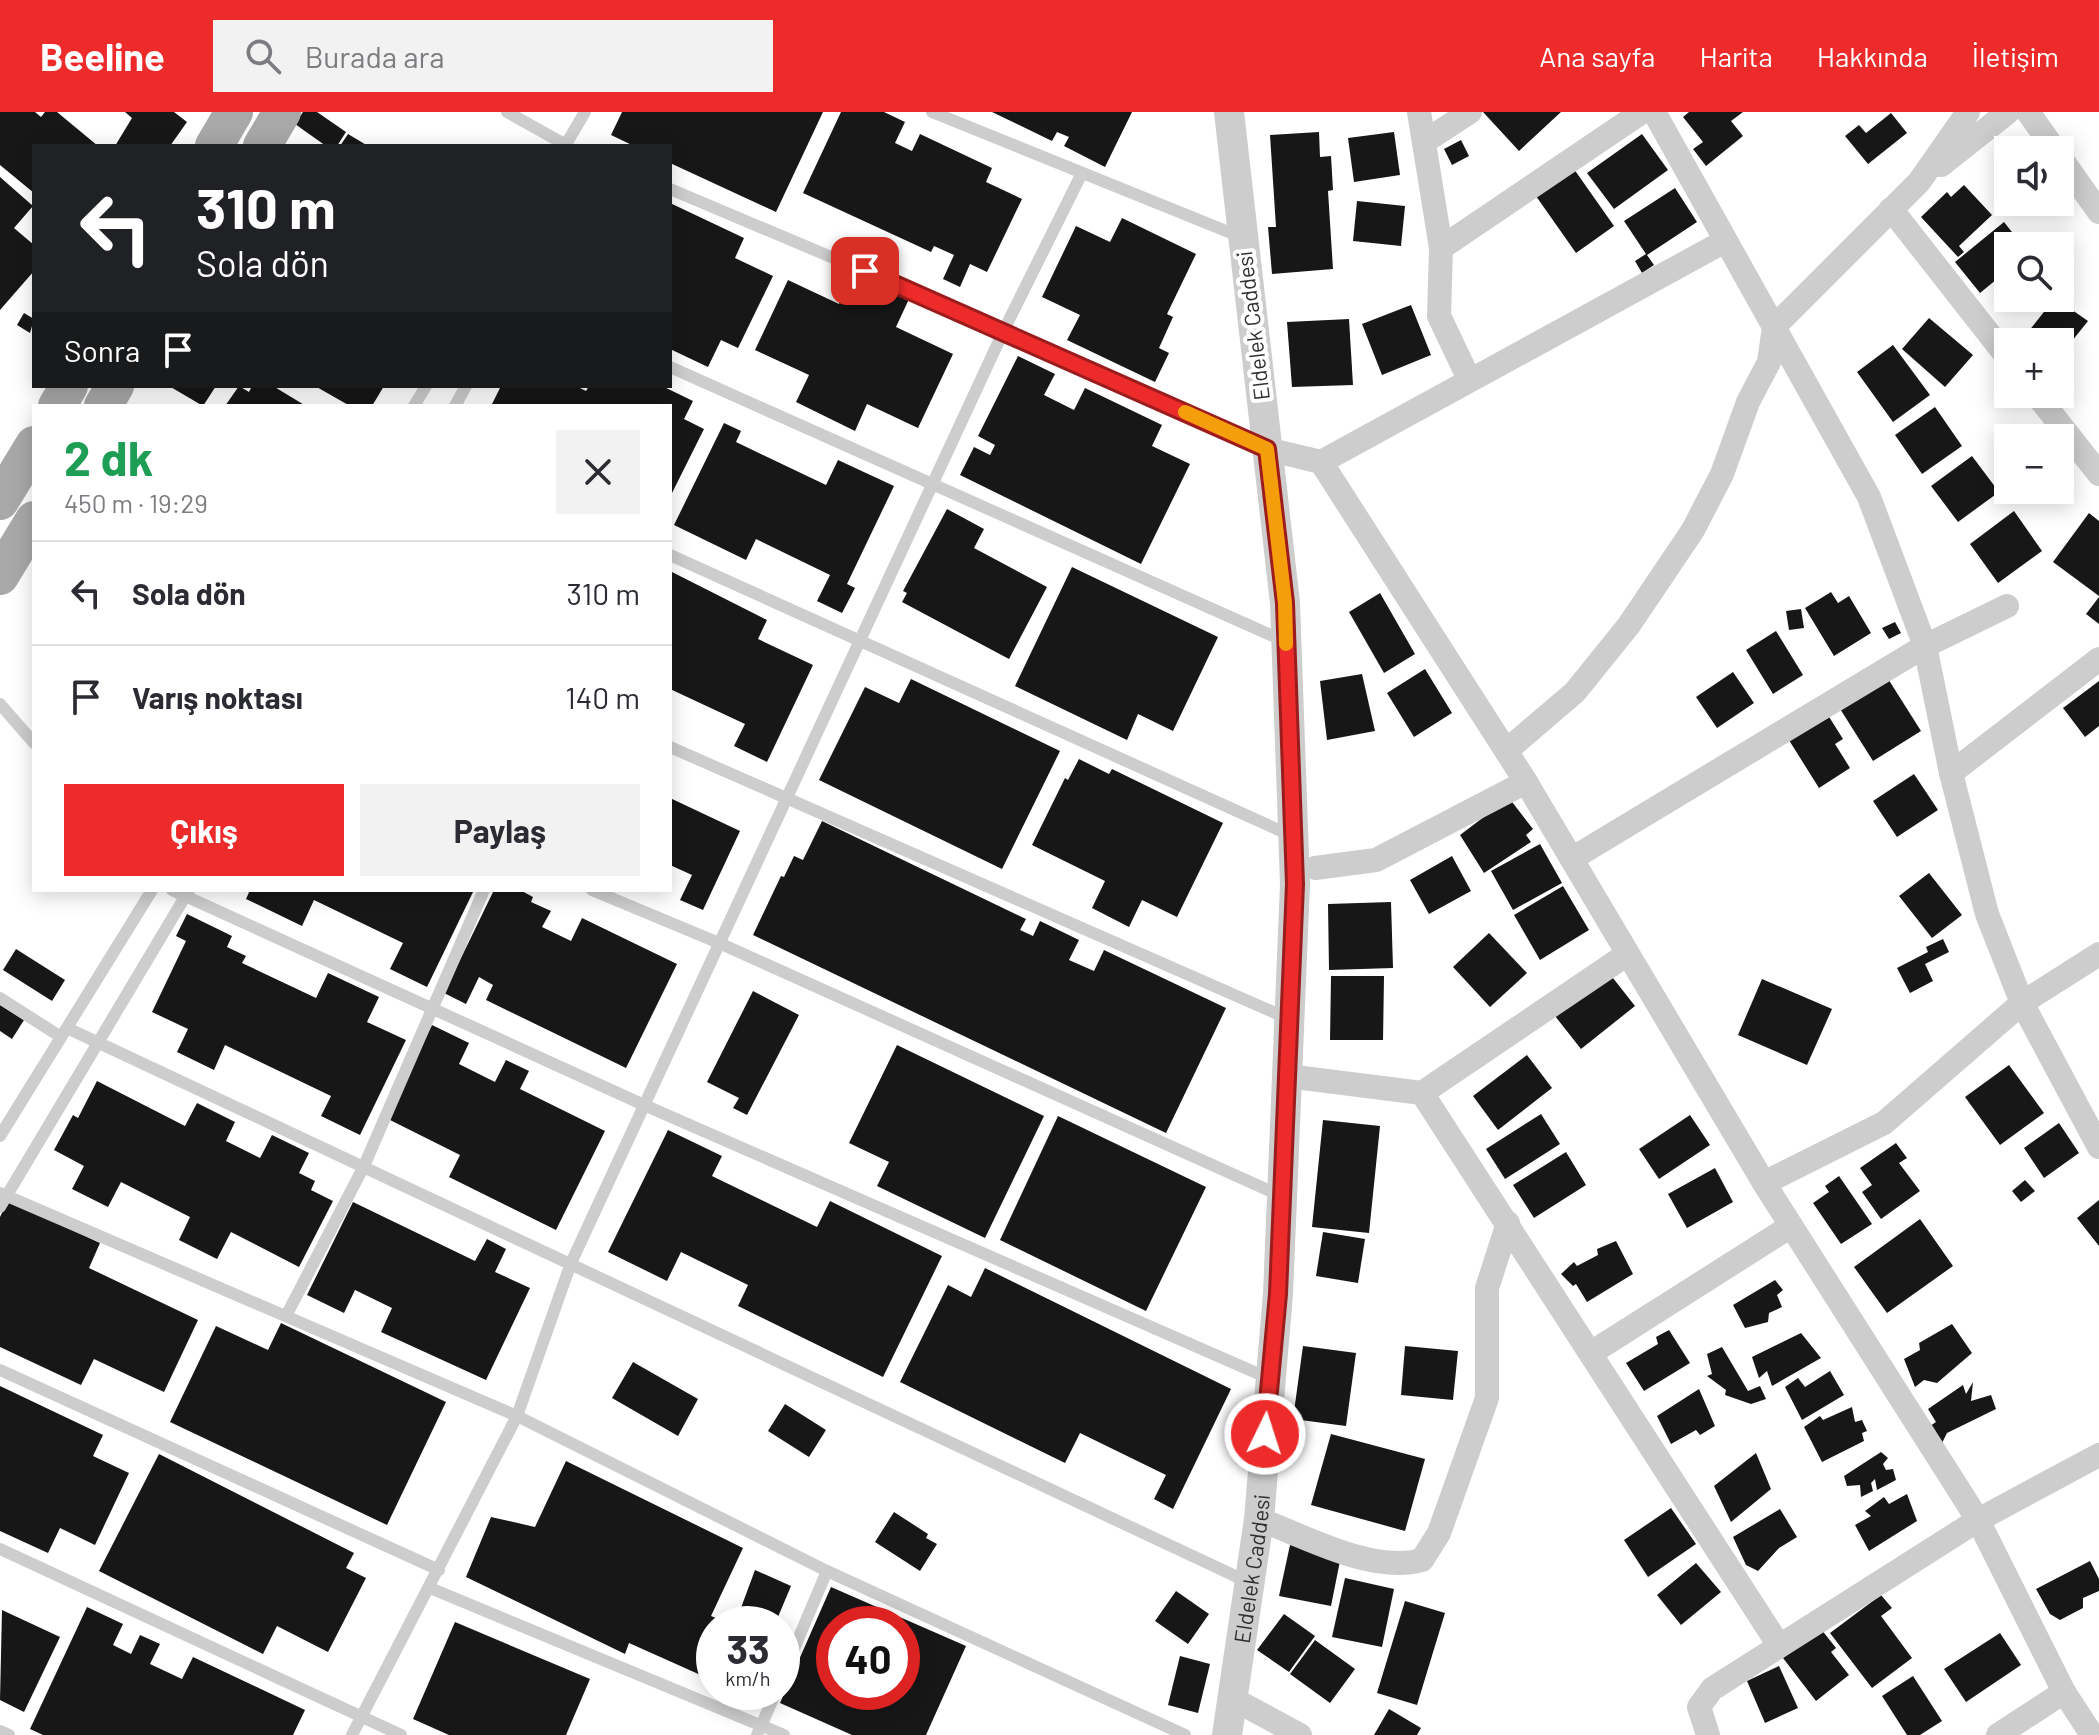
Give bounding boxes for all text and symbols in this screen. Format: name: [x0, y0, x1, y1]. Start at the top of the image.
search box: [213, 20, 773, 92]
text: Beeline: [40, 33, 165, 79]
icon: search: [241, 34, 285, 78]
text: Burada ara: [305, 38, 445, 74]
text: Ana sayfa: [1539, 39, 1655, 73]
text: Harita: [1699, 39, 1773, 73]
text: Hakkında: [1817, 39, 1928, 73]
text: İletişim: [1972, 39, 2059, 73]
map controls: [1994, 136, 2074, 504]
button: sound: [1994, 136, 2074, 216]
text: 310 m: [196, 173, 336, 240]
icon: left: [64, 176, 168, 280]
button: search: [1994, 232, 2074, 312]
pin: [831, 237, 899, 305]
text: Sola dön: [196, 241, 329, 284]
icon: arrive: [843, 249, 887, 293]
street label: Eldelek Caddesi: [1230, 250, 1274, 402]
icon: arrive: [156, 328, 200, 372]
button: +: [1994, 328, 2074, 408]
text: Sonra: [64, 332, 140, 368]
button: −: [1994, 424, 2074, 504]
text: 2 dk: [64, 428, 153, 486]
button: close: [556, 430, 640, 514]
text: 450 m · 19:29: [64, 487, 208, 518]
icon: left: [64, 571, 108, 615]
text: Sola dön: [132, 575, 246, 611]
text: 310 m: [567, 575, 640, 611]
icon: arrive: [64, 675, 108, 719]
text: Varış noktası: [132, 679, 303, 715]
text: 140 m: [565, 679, 640, 715]
button: Çıkış: [64, 784, 344, 876]
button: Paylaş: [360, 784, 640, 876]
position arrow: [1223, 1392, 1307, 1476]
street label: Eldelek Caddesi: [1228, 1494, 1274, 1645]
speed limit sign: 40: [816, 1606, 920, 1710]
text: 33: [726, 1624, 770, 1672]
text: km/h: [725, 1666, 771, 1690]

